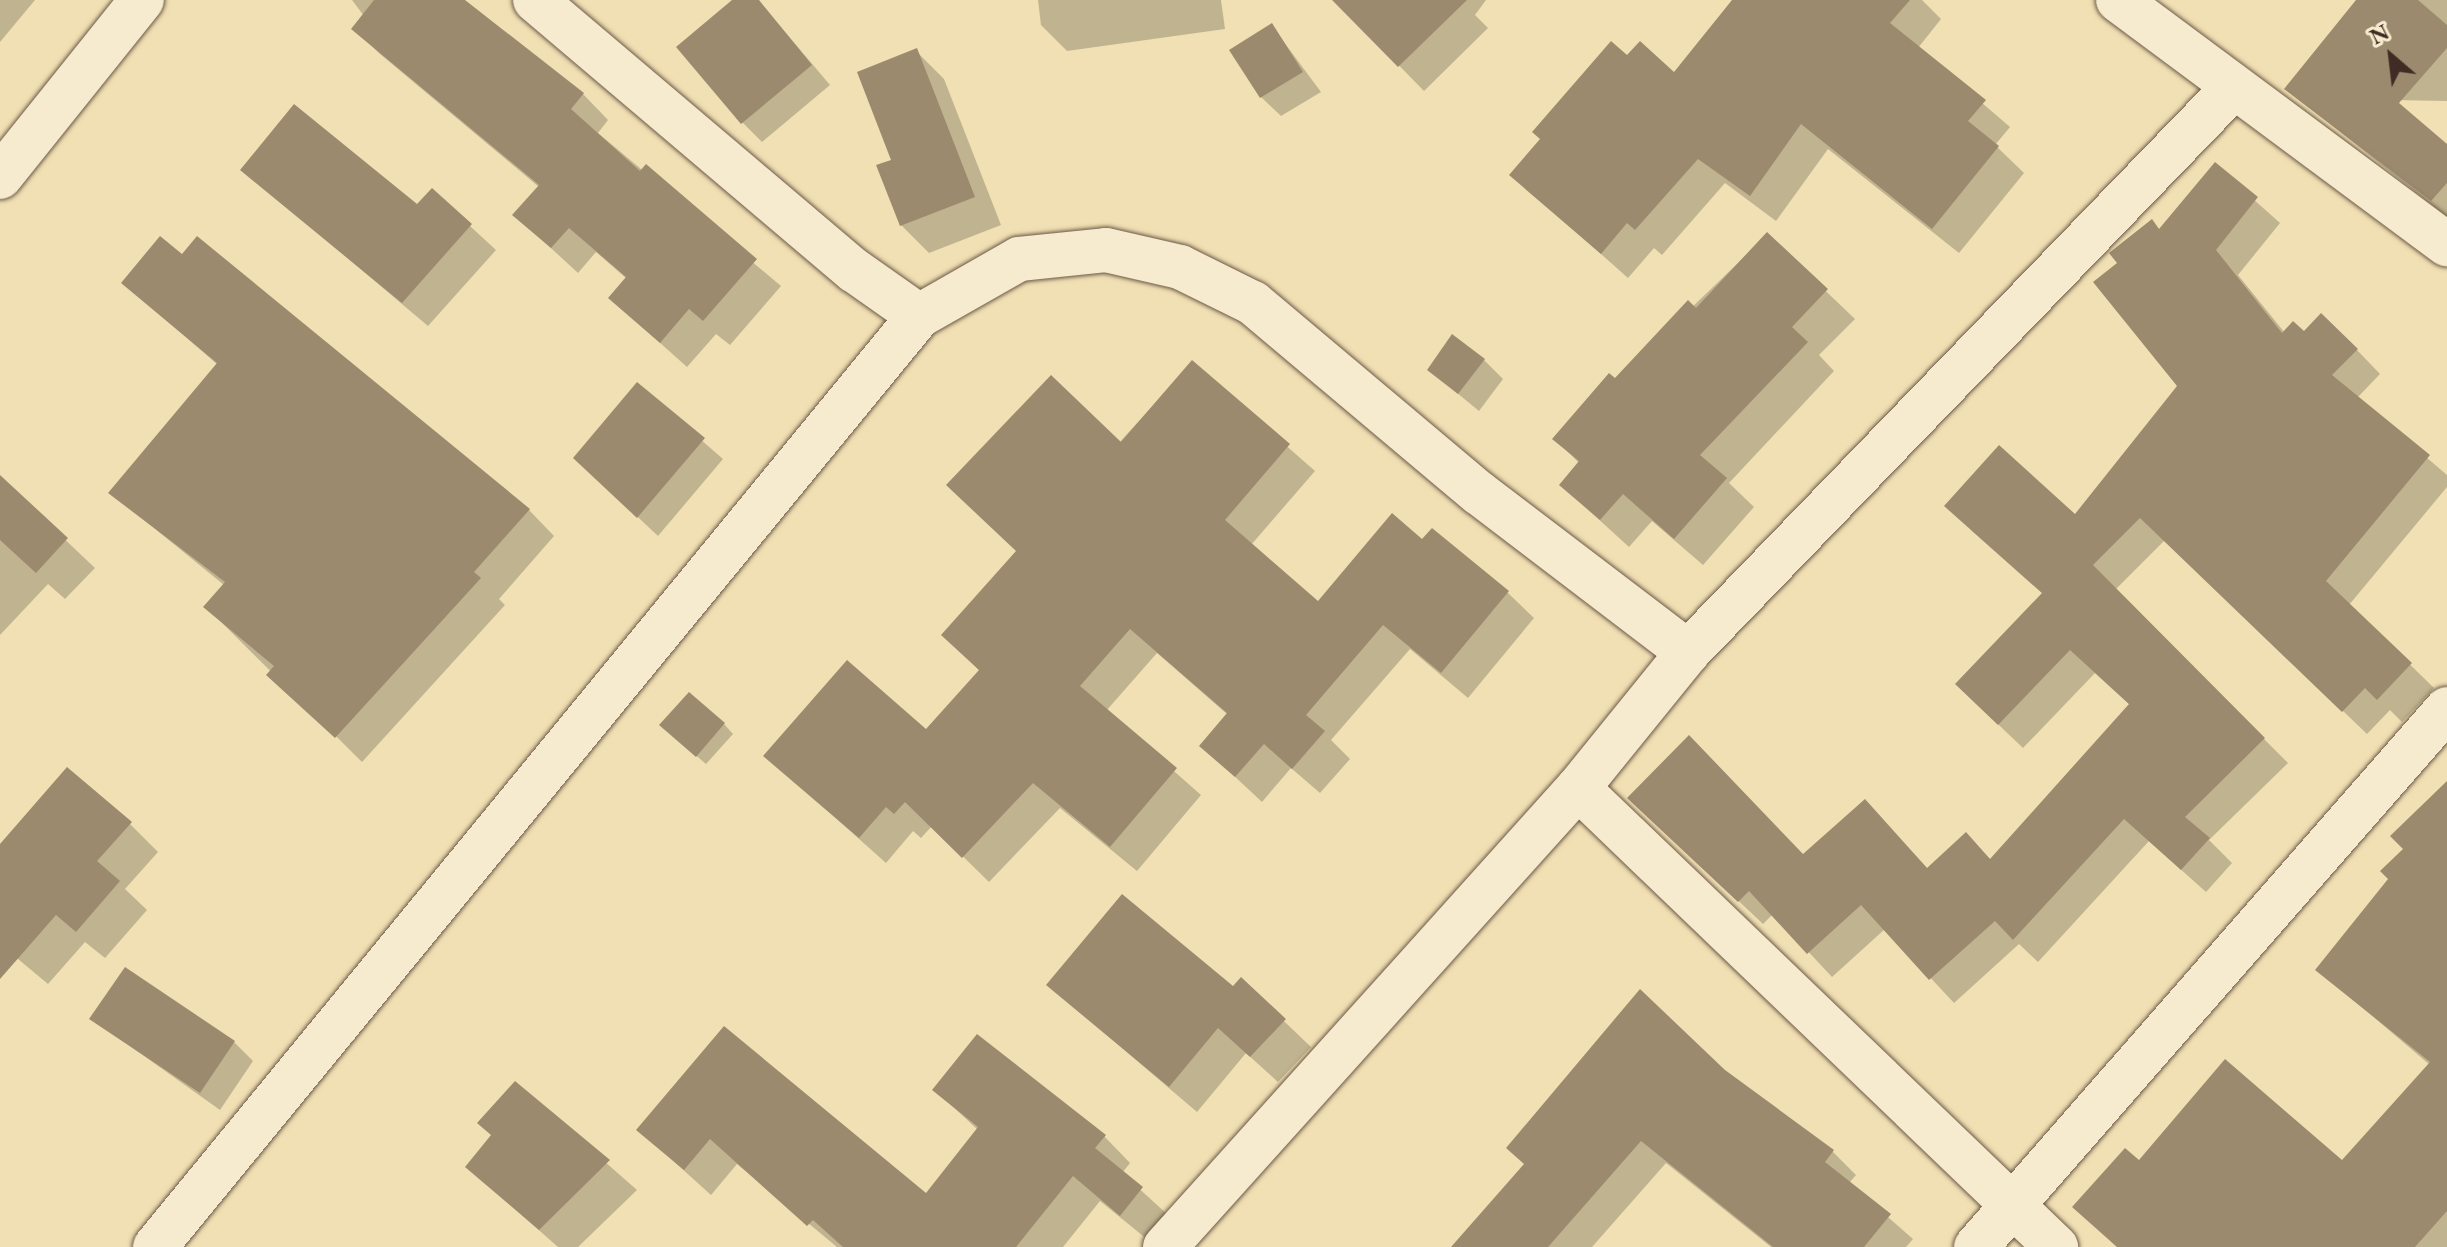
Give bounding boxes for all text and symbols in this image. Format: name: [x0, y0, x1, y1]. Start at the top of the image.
north arrow: [2351, 16, 2431, 96]
text: N: [2365, 17, 2394, 51]

